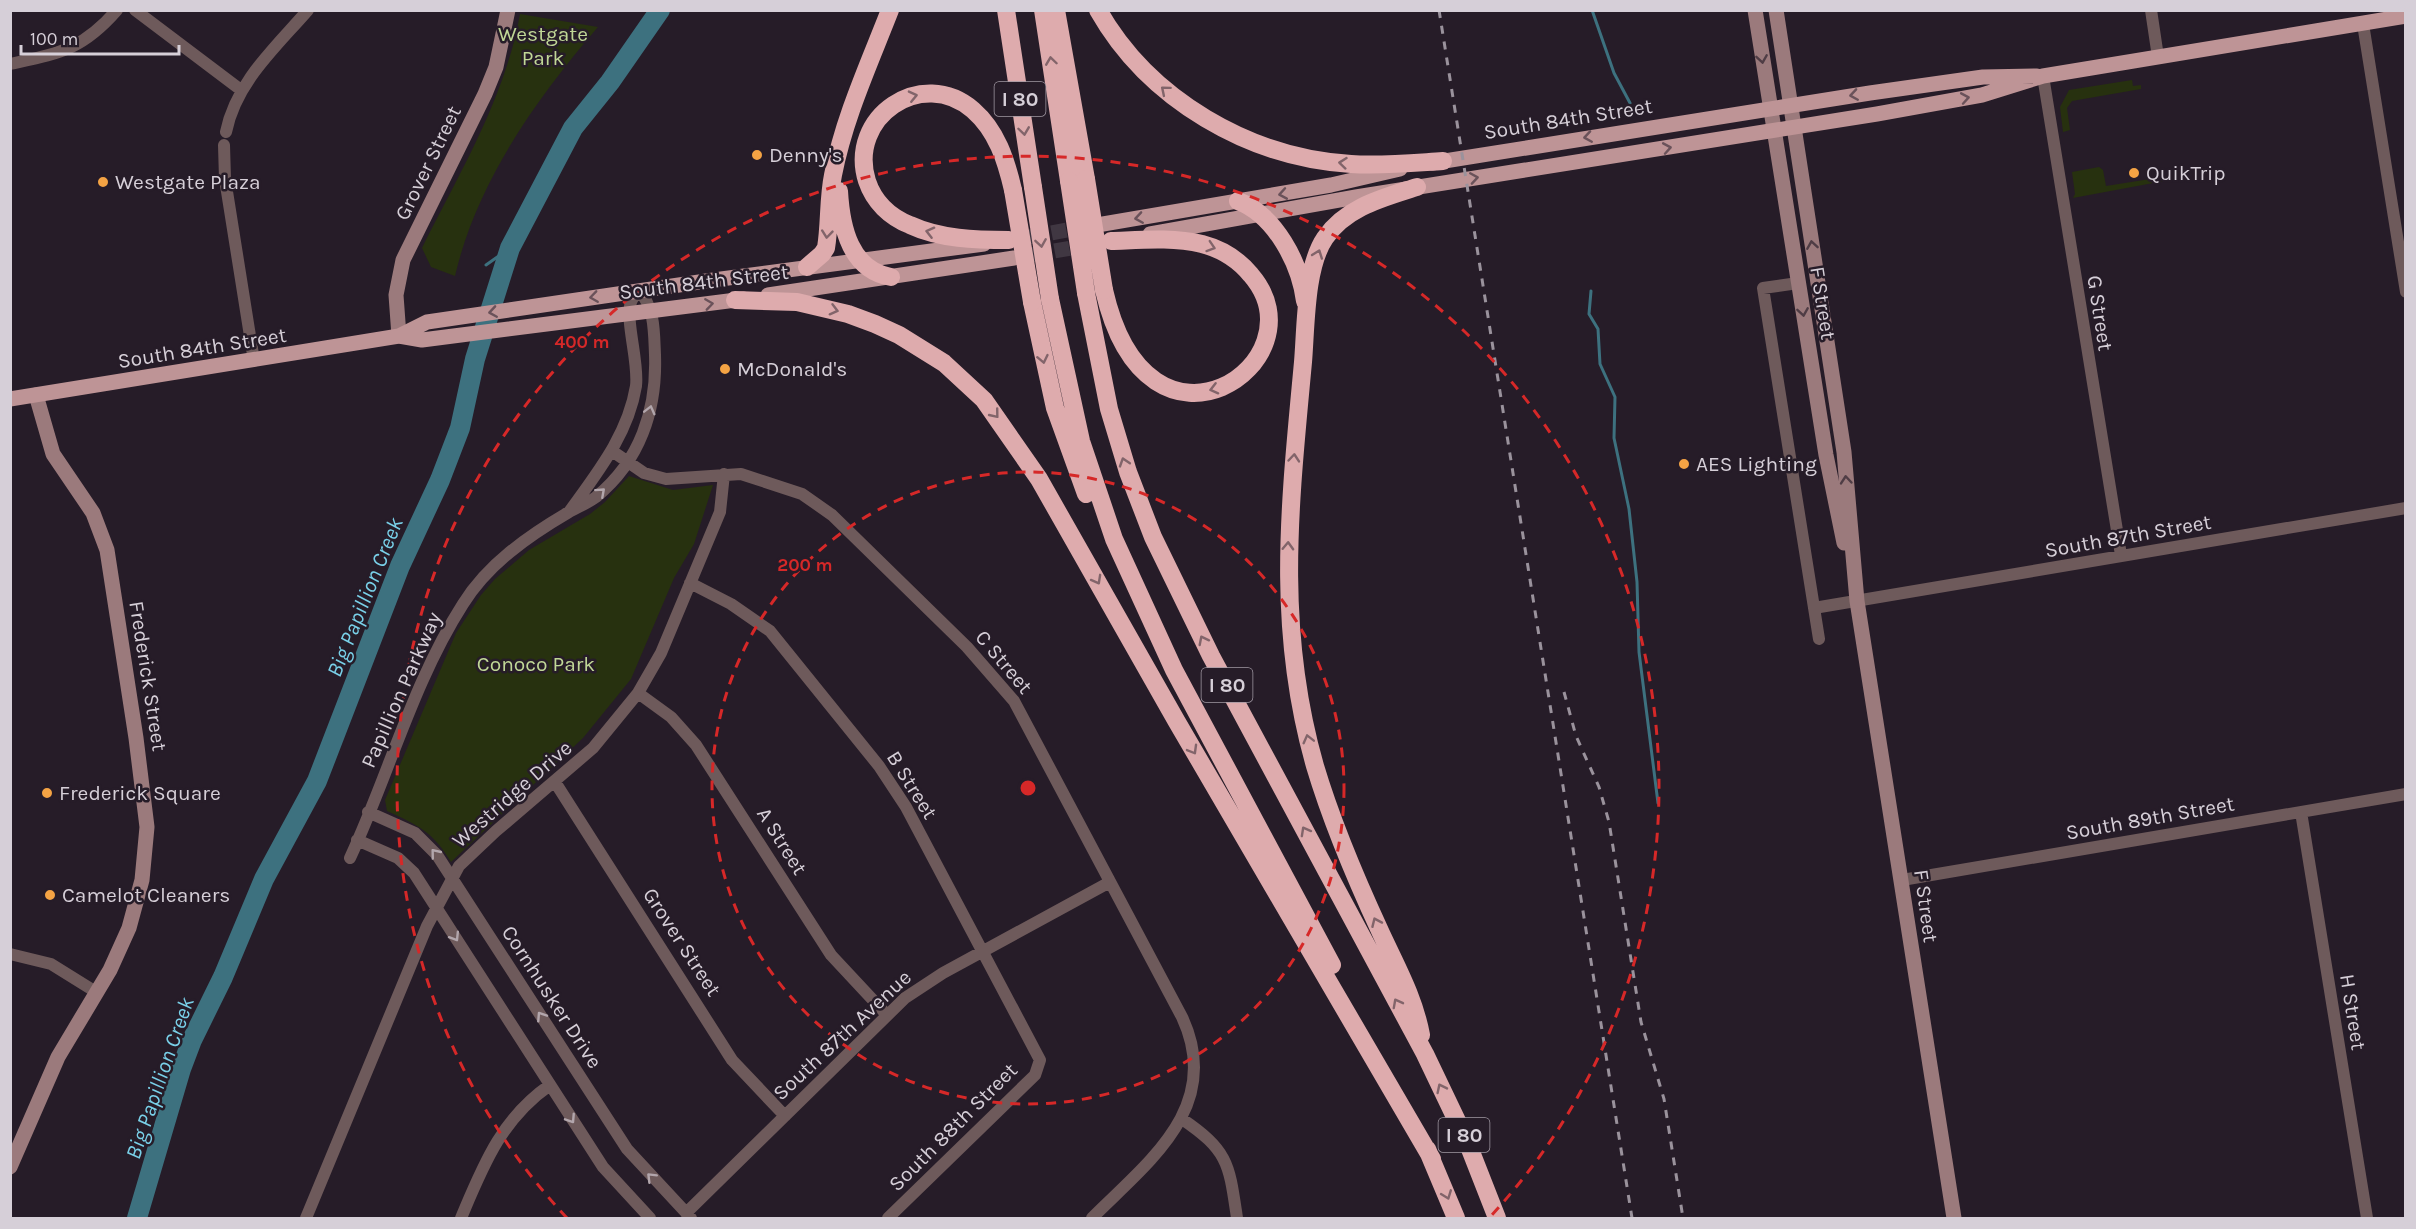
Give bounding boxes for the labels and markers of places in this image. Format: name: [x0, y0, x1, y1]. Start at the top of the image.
place label: Denny's: [769, 143, 843, 167]
marker: Denny's: [750, 148, 764, 162]
place label: QuikTrip: [2146, 161, 2226, 185]
marker: QuikTrip: [2127, 166, 2141, 180]
place label: Westgate Plaza: [115, 170, 261, 194]
marker: Westgate Plaza: [96, 175, 110, 189]
place label: McDonald's: [737, 357, 847, 381]
marker: McDonald's: [718, 362, 732, 376]
place label: AES Lighting: [1696, 452, 1817, 476]
marker: AES Lighting: [1677, 457, 1691, 471]
centre of rings: [1018, 778, 1038, 798]
place label: Frederick Square: [59, 781, 221, 805]
marker: Frederick Square: [40, 786, 54, 800]
place label: Camelot Cleaners: [62, 883, 230, 907]
marker: Camelot Cleaners: [43, 888, 57, 902]

